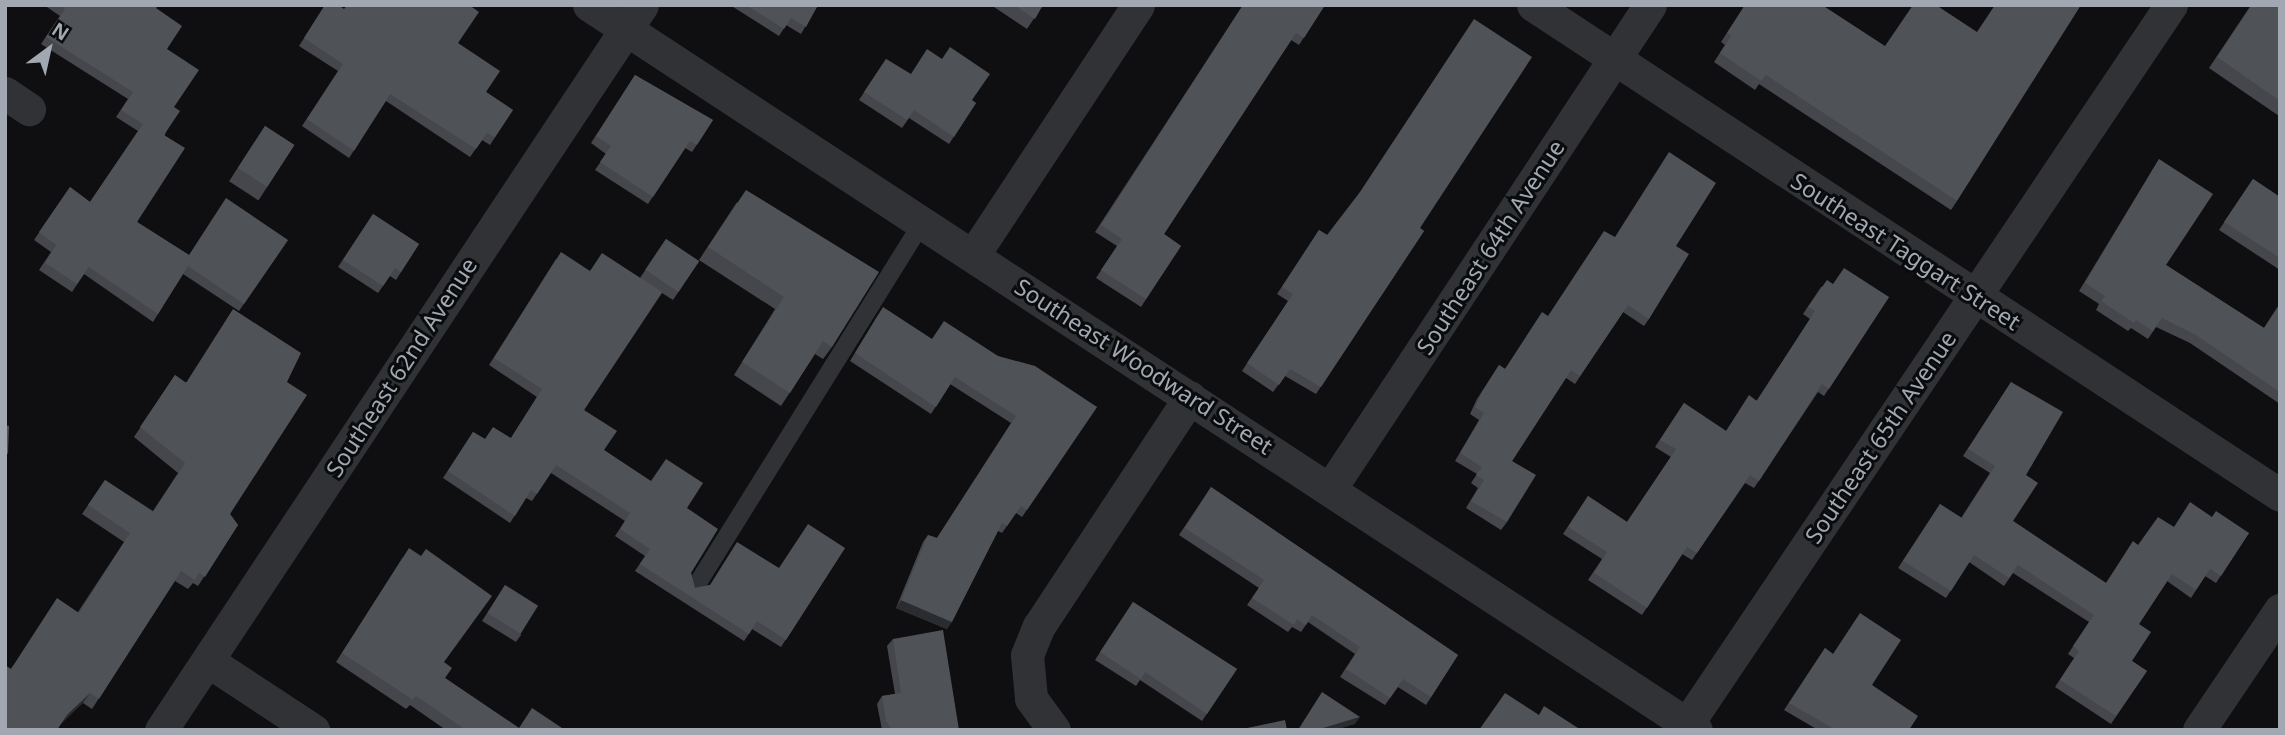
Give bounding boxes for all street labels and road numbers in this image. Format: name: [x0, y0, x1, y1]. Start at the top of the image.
street label: Southeast 64th Avenue: [1410, 135, 1570, 359]
street label: Southeast Taggart Street: [1786, 167, 2026, 335]
street label: Southeast 62nd Avenue: [320, 252, 482, 482]
street label: Southeast Woodward Street: [1010, 272, 1278, 460]
street label: Southeast 65th Avenue: [1799, 326, 1961, 548]

